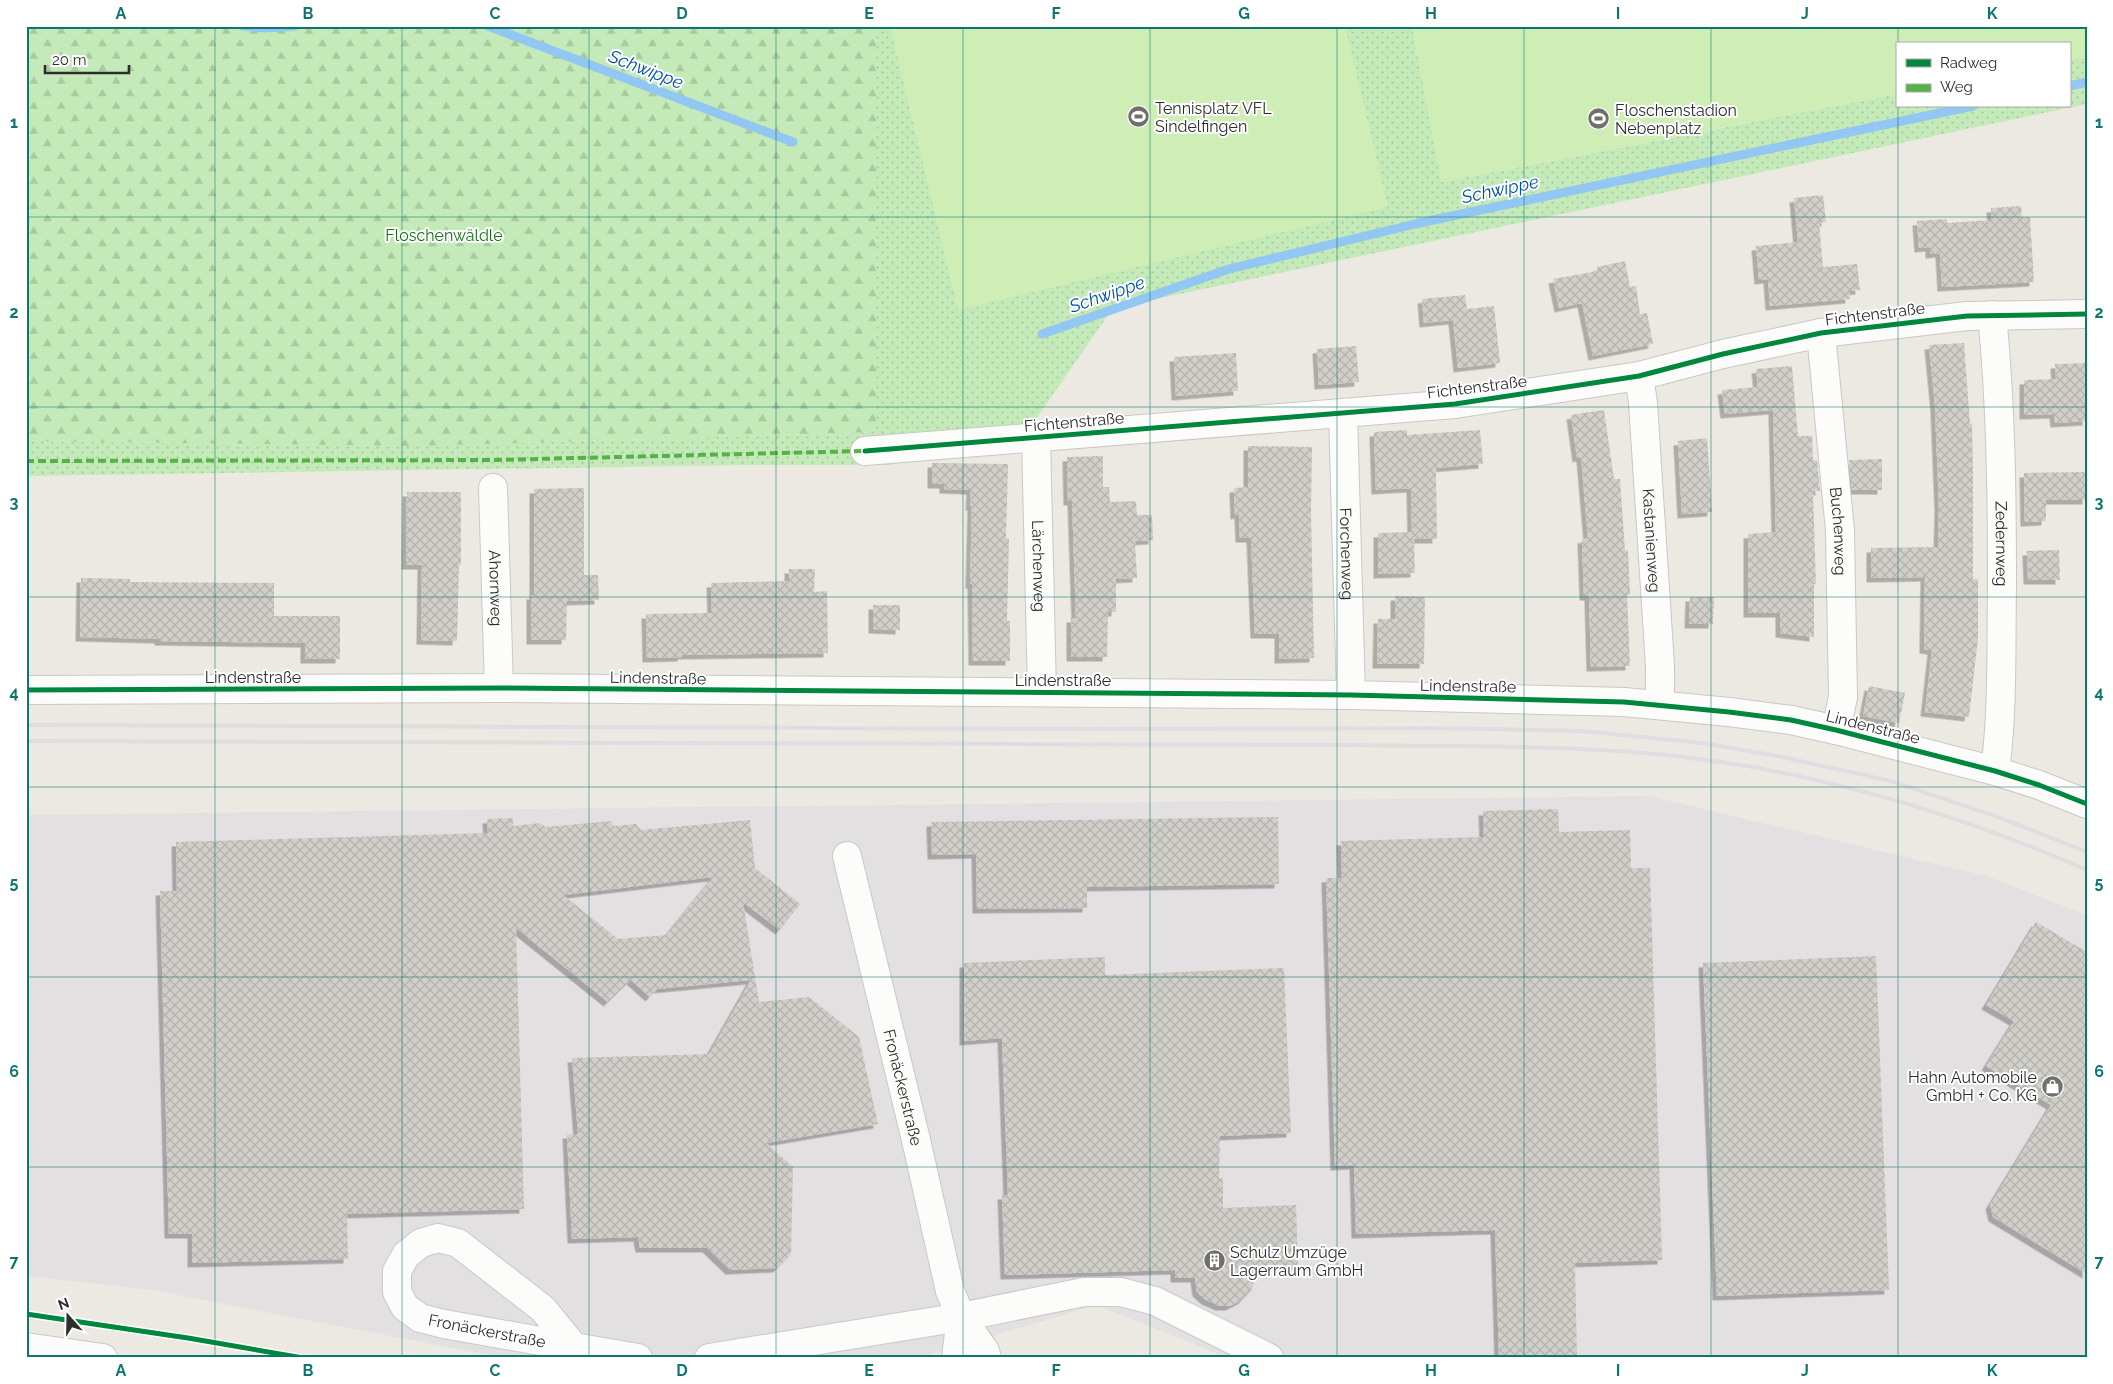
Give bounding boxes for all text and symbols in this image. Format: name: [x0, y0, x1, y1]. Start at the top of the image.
text: A: [116, 4, 127, 23]
text: B: [303, 4, 314, 23]
text: C: [490, 4, 501, 23]
text: D: [676, 4, 688, 23]
text: E: [864, 4, 874, 23]
text: F: [1051, 4, 1061, 23]
text: G: [1238, 4, 1250, 23]
text: H: [1425, 4, 1437, 23]
text: I: [1616, 4, 1620, 23]
text: J: [1801, 4, 1809, 23]
text: K: [1987, 4, 1998, 23]
scale bar: [45, 42, 129, 74]
legend: [1896, 42, 2070, 108]
water label: Schwippe: [605, 45, 687, 93]
text: 20 m: [52, 51, 87, 69]
text: Radweg: [1940, 54, 1997, 72]
text: Weg: [1940, 78, 1973, 96]
place label: Tennisplatz VFL Sindelfingen: [1155, 99, 1272, 136]
place label: Floschenstadion Nebenplatz: [1615, 101, 1737, 138]
sports icon: Tennisplatz VFL Sindelfingen: [1127, 105, 1151, 129]
sports icon: Floschenstadion Nebenplatz: [1587, 107, 1611, 131]
text: 1: [10, 113, 18, 132]
text: 1: [2095, 113, 2103, 132]
water label: Schwippe: [1459, 171, 1541, 208]
park label: Floschenwäldle: [385, 226, 503, 245]
water label: Schwippe: [1066, 271, 1148, 317]
street label: Fichtenstraße: [1824, 298, 1926, 330]
text: 2: [9, 303, 19, 322]
text: 2: [2094, 303, 2104, 322]
street label: Fichtenstraße: [1426, 371, 1528, 403]
street label: Fichtenstraße: [1023, 408, 1125, 436]
street label: Buchenweg: [1826, 486, 1850, 576]
street label: Kastanienweg: [1639, 488, 1665, 593]
text: 3: [10, 493, 19, 512]
text: 3: [2095, 493, 2104, 512]
street label: Zedernweg: [1992, 501, 2012, 586]
street label: Forchenweg: [1336, 507, 1358, 600]
street label: Lärchenweg: [1028, 520, 1050, 612]
street label: Ahornweg: [485, 549, 507, 626]
street label: Lindenstraße: [205, 668, 301, 687]
street label: Lindenstraße: [610, 668, 706, 688]
street label: Lindenstraße: [1015, 671, 1111, 690]
street label: Lindenstraße: [1420, 676, 1516, 696]
text: 4: [9, 683, 19, 702]
text: 4: [2094, 683, 2104, 702]
street label: Lindenstraße: [1824, 706, 1922, 748]
text: 5: [10, 873, 19, 892]
text: 5: [2095, 873, 2104, 892]
street label: Fronäckerstraße: [880, 1027, 926, 1147]
text: 6: [9, 1062, 19, 1081]
text: 6: [2094, 1062, 2104, 1081]
place label: Hahn Automobile GmbH + Co. KG: [1908, 1068, 2037, 1105]
shop icon: Hahn Automobile GmbH + Co. KG: [2041, 1074, 2065, 1098]
place label: Schulz Umzüge Lagerraum GmbH: [1230, 1243, 1363, 1280]
building icon: Schulz Umzüge Lagerraum GmbH: [1202, 1249, 1226, 1273]
text: 7: [10, 1252, 19, 1271]
text: 7: [2095, 1252, 2104, 1271]
north arrow: [42, 1292, 92, 1342]
text: N: [56, 1294, 71, 1313]
street label: Fronäckerstraße: [427, 1310, 547, 1352]
text: A: [116, 1361, 127, 1380]
text: B: [303, 1361, 314, 1380]
text: C: [490, 1361, 501, 1380]
text: D: [676, 1361, 688, 1380]
text: E: [864, 1361, 874, 1380]
text: F: [1051, 1361, 1061, 1380]
text: G: [1238, 1361, 1250, 1380]
text: H: [1425, 1361, 1437, 1380]
text: I: [1616, 1361, 1620, 1380]
text: J: [1801, 1361, 1809, 1380]
text: K: [1987, 1361, 1998, 1380]

